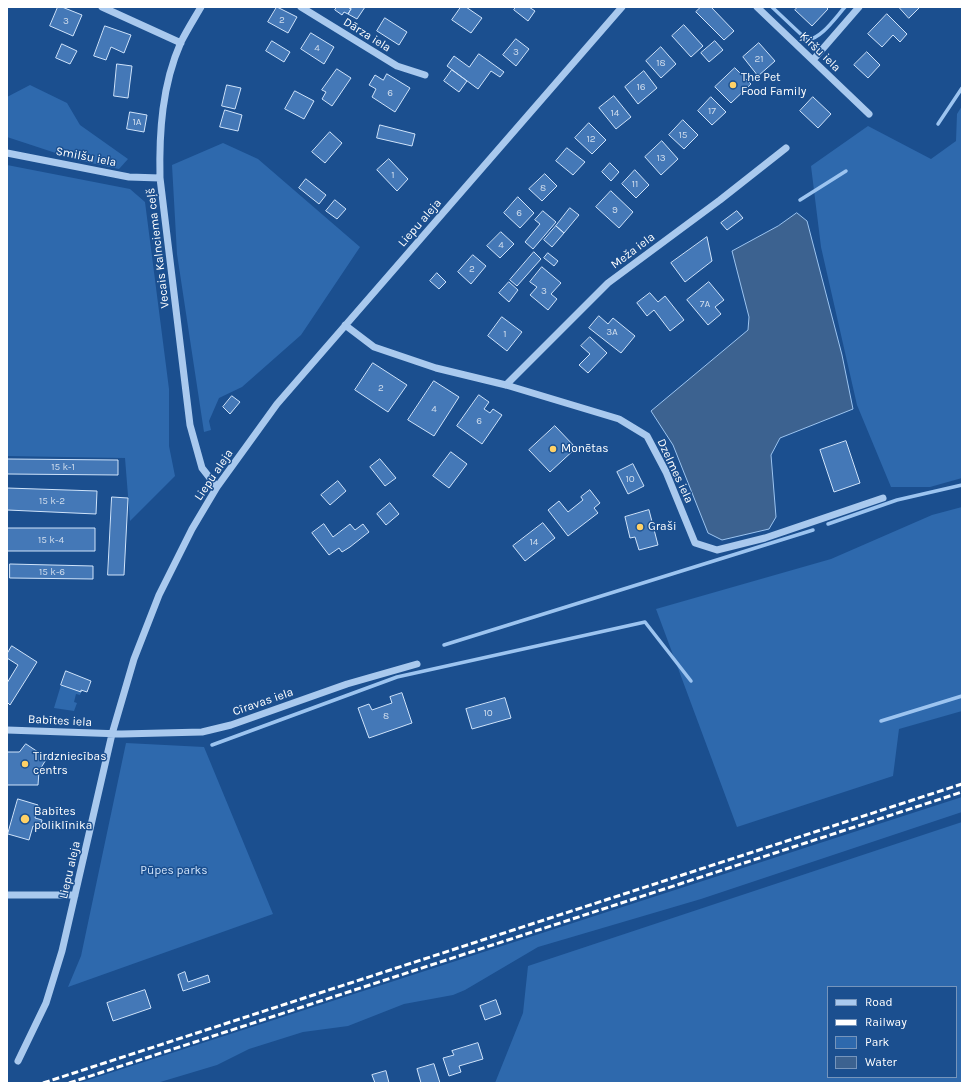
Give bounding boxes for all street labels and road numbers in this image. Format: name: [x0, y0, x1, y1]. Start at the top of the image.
street label: Dārza iela: [340, 15, 394, 55]
street label: Ķiršu iela: [797, 29, 843, 75]
street label: Smilšu iela: [54, 144, 118, 170]
street label: Vecais Kalnciema ceļš: [143, 187, 173, 309]
street label: Liepu aleja: [395, 196, 445, 250]
street label: Meža iela: [608, 230, 658, 272]
street label: Dzelmes iela: [654, 437, 696, 505]
street label: Liepu aleja: [192, 447, 236, 503]
street label: Cīravas iela: [231, 685, 295, 719]
street label: Babītes iela: [28, 712, 92, 730]
street label: Liepu aleja: [56, 840, 84, 900]

